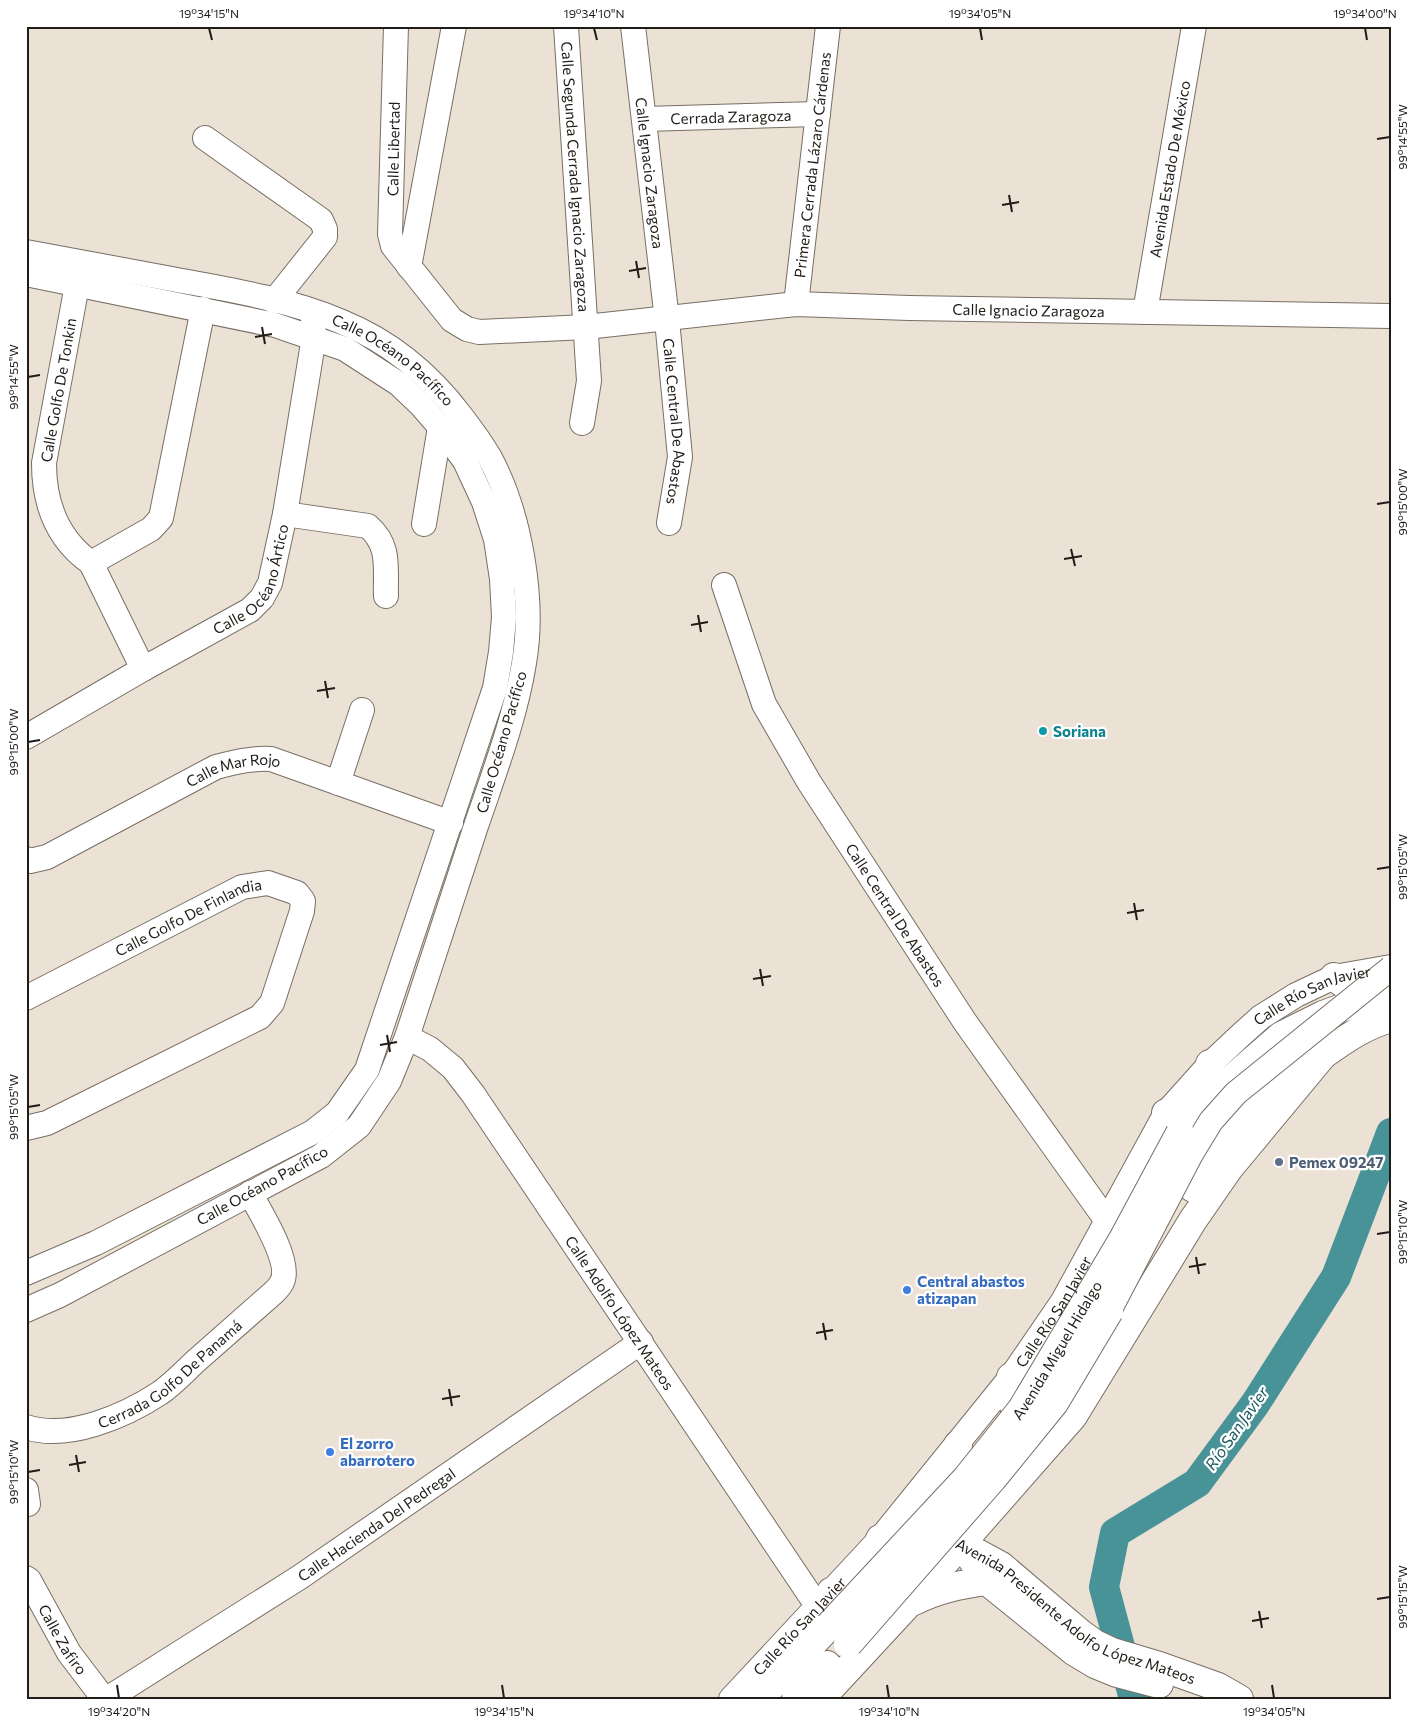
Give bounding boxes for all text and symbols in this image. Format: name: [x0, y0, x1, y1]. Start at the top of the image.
text: 19°34'15"N: [179, 6, 239, 20]
text: 19°34'10"N: [564, 6, 624, 20]
text: 19°34'05"N: [949, 6, 1011, 20]
text: 19°34'00"N: [1333, 6, 1397, 20]
street label: Calle Segunda Cerrada Ignacio Zaragoza: [558, 41, 594, 312]
street label: Primera Cerrada Lázaro Cárdenas: [790, 51, 834, 279]
street label: Avenida Estado De México: [1145, 79, 1194, 259]
street label: Calle Ignacio Zaragoza: [632, 96, 668, 250]
street label: Calle Libertad: [383, 102, 403, 196]
text: 99°14'55"W: [1395, 104, 1409, 170]
street label: Cerrada Zaragoza: [670, 106, 792, 127]
street label: Calle Ignacio Zaragoza: [952, 300, 1105, 320]
street label: Calle Océano Pacífico: [330, 310, 458, 409]
street label: Calle Golfo De Tonkin: [36, 316, 80, 464]
street label: Calle Central De Abastos: [660, 337, 689, 506]
text: 99°14'55"W: [6, 344, 20, 410]
text: 99°15'00"W: [1395, 469, 1409, 536]
street label: Calle Océano Ártico: [210, 522, 292, 638]
street label: Calle Océano Pacífico: [472, 669, 530, 815]
text: 99°15'00"W: [6, 709, 20, 776]
place label: Soriana: [1053, 722, 1106, 740]
marker: Soriana: [1037, 725, 1049, 737]
street label: Calle Mar Rojo: [183, 750, 284, 790]
text: 99°15'05"W: [1395, 834, 1409, 900]
street label: Calle Central De Abastos: [842, 840, 949, 990]
street label: Calle Golfo De Finlandia: [112, 875, 263, 960]
street label: Calle Río San Javier: [1249, 962, 1372, 1029]
text: 99°15'05"W: [6, 1074, 20, 1140]
street label: Calle Océano Pacífico: [193, 1141, 331, 1229]
place label: Pemex 09247: [1289, 1153, 1383, 1171]
marker: Pemex 09247: [1273, 1156, 1285, 1168]
text: 99°15'10"W: [1395, 1200, 1409, 1264]
street label: Calle Adolfo López Mateos: [562, 1232, 678, 1393]
street label: Calle Río San Javier: [1011, 1253, 1095, 1371]
place label: Central abastos atizapan: [917, 1272, 1025, 1307]
street label: Avenida Miguel Hidalgo: [1008, 1277, 1105, 1423]
marker: Central abastos atizapan: [901, 1284, 913, 1296]
street label: Cerrada Golfo De Panamá: [95, 1316, 245, 1432]
water label: Río San Javier: [1200, 1382, 1272, 1473]
place label: El zorro abarrotero: [340, 1434, 415, 1469]
text: 99°15'10"W: [6, 1440, 20, 1504]
marker: El zorro abarrotero: [324, 1446, 336, 1458]
street label: Calle Hacienda Del Pedregal: [294, 1464, 459, 1585]
street label: Avenida Presidente Adolfo López Mateos: [953, 1534, 1198, 1687]
text: 99°15'15"W: [1395, 1565, 1409, 1629]
street label: Calle Río San Javier: [749, 1573, 849, 1679]
street label: Calle Zafiro: [35, 1601, 91, 1678]
text: 19°34'20"N: [88, 1704, 150, 1718]
text: 19°34'15"N: [474, 1704, 534, 1718]
text: 19°34'10"N: [859, 1704, 919, 1718]
text: 19°34'05"N: [1243, 1704, 1305, 1718]

